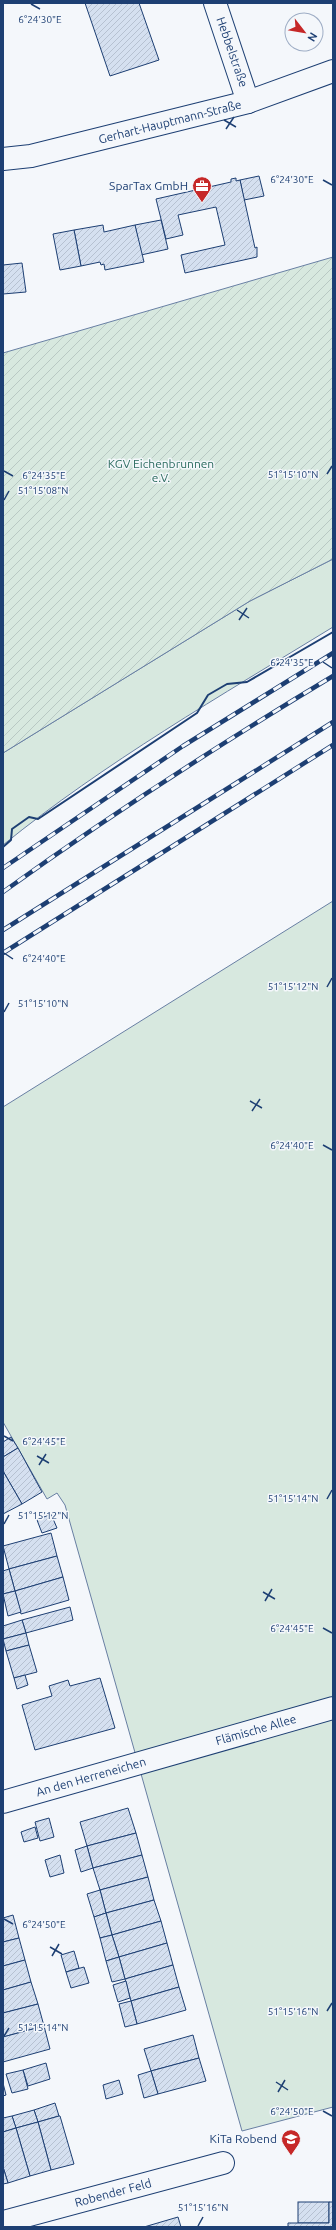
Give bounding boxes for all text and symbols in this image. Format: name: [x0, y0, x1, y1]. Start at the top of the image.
north arrow: [284, 12, 324, 52]
text: 6°24'30"E: [18, 14, 62, 25]
street label: Hebbelstraße: [214, 15, 251, 89]
text: N: [305, 31, 320, 44]
street label: Gerhart-Hauptmann-Straße: [97, 97, 243, 146]
text: 6°24'30"E: [270, 174, 314, 185]
office icon: SparTax GmbH: [191, 175, 213, 203]
place label: SparTax GmbH: [109, 179, 188, 192]
park label: KGV Eichenbrunnen e.V.: [108, 457, 214, 484]
text: 51°15'10"N: [268, 469, 318, 480]
text: 6°24'35"E: [22, 470, 66, 481]
text: 51°15'08"N: [18, 485, 68, 496]
text: 6°24'35"E: [270, 657, 314, 668]
text: 6°24'40"E: [22, 953, 66, 964]
text: 51°15'12"N: [268, 981, 318, 992]
text: 51°15'10"N: [18, 998, 68, 1009]
text: 6°24'40"E: [270, 1140, 314, 1151]
text: 6°24'45"E: [22, 1436, 66, 1447]
text: 51°15'14"N: [268, 1493, 318, 1504]
text: 51°15'12"N: [18, 1510, 68, 1521]
text: 6°24'45"E: [270, 1623, 314, 1634]
street label: Flämische Allee: [214, 1712, 298, 1747]
street label: An den Herreneichen: [34, 1755, 147, 1798]
text: 6°24'50"E: [22, 1919, 66, 1930]
text: 51°15'16"N: [268, 2006, 318, 2017]
text: 51°15'14"N: [18, 2022, 68, 2033]
text: 6°24'50"E: [270, 2106, 314, 2117]
school or university icon: KiTa Robend: [280, 2128, 302, 2156]
place label: KiTa Robend: [209, 2132, 277, 2145]
street label: Robender Feld: [73, 2176, 153, 2209]
text: 51°15'16"N: [178, 2202, 228, 2213]

